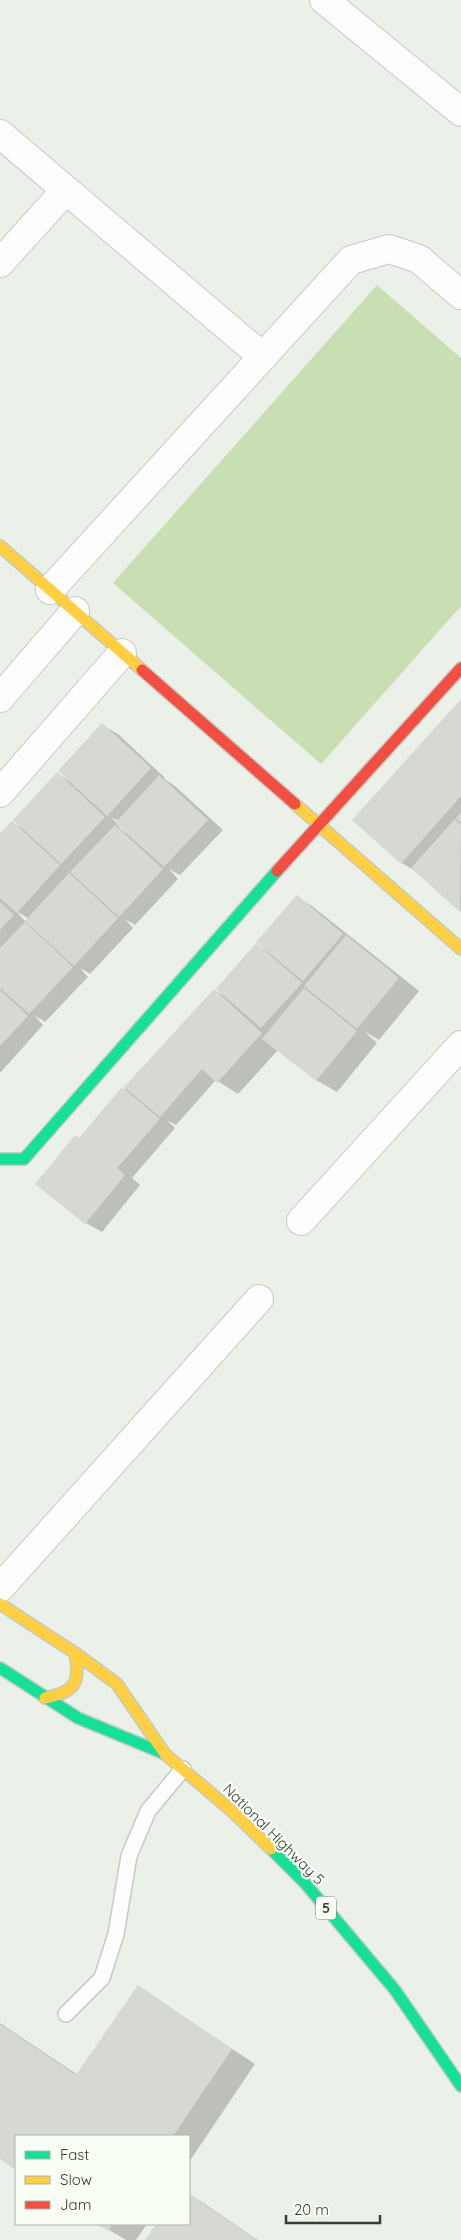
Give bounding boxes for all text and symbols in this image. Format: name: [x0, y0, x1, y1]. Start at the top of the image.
street label: National Highway 5: [219, 1779, 329, 1889]
road number: 5: [316, 1896, 336, 1920]
legend: [15, 2135, 190, 2225]
text: Fast: [60, 2145, 89, 2164]
text: Slow: [60, 2170, 92, 2189]
scale bar: [286, 2192, 380, 2224]
text: Jam: [60, 2195, 91, 2214]
text: 20 m: [294, 2200, 329, 2219]

